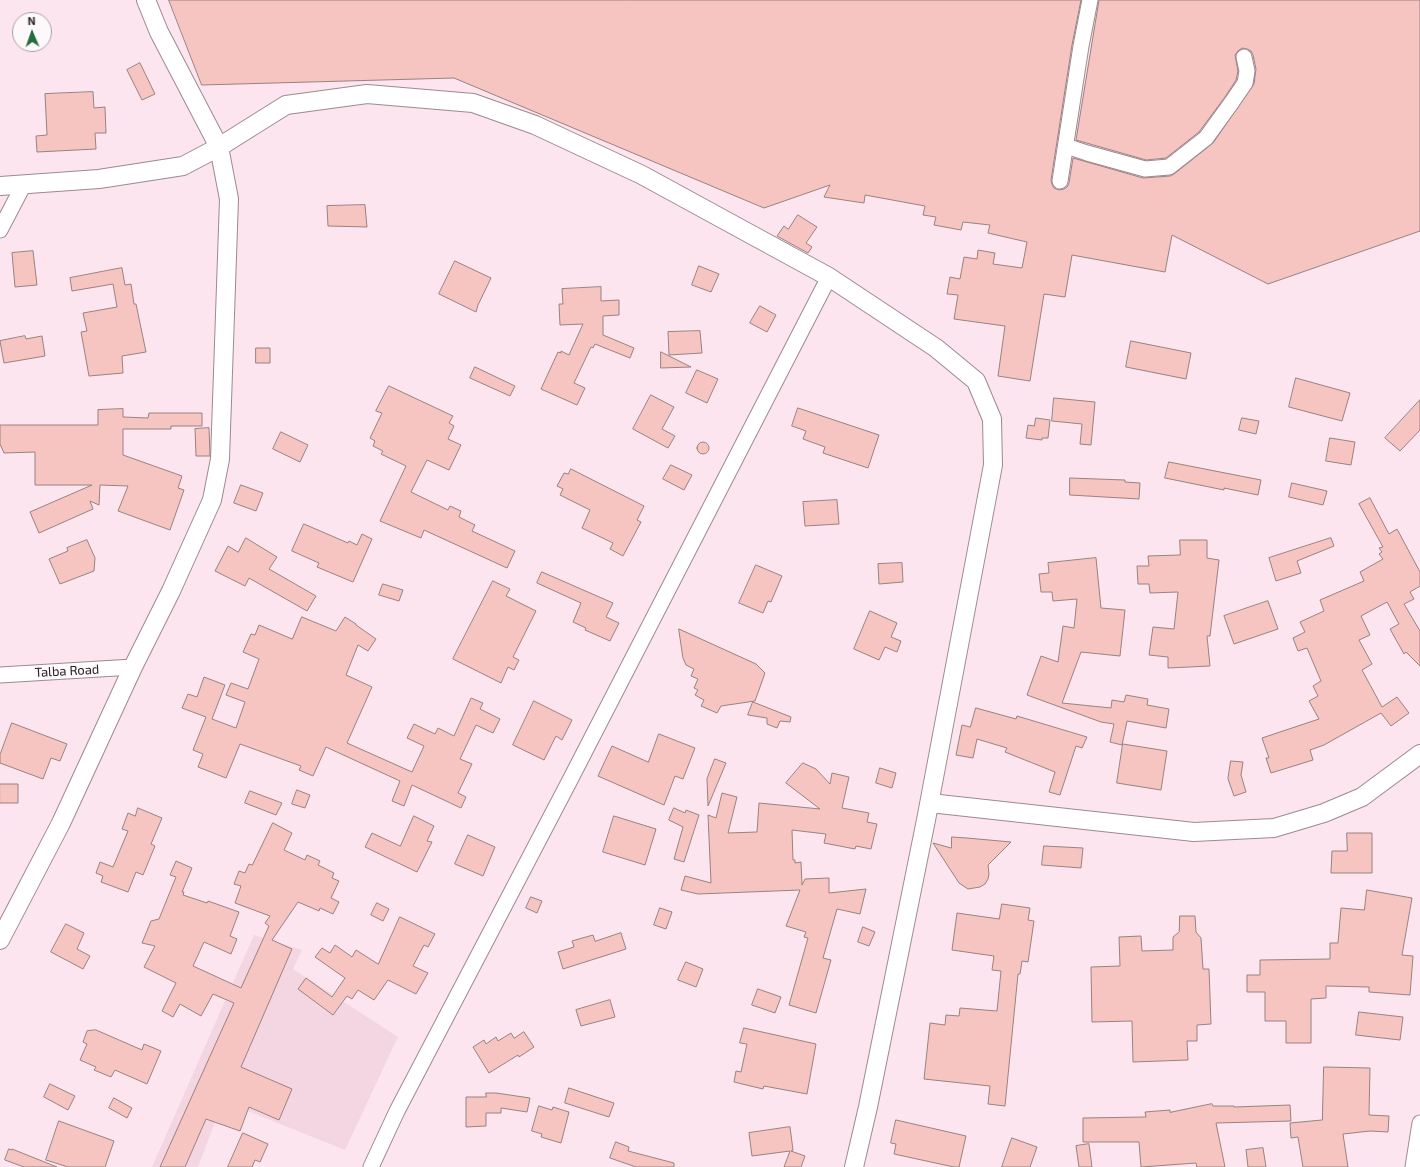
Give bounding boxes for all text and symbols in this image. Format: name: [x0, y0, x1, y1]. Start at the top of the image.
north arrow: [12, 12, 52, 52]
text: N: [27, 14, 36, 27]
street label: Talba Road: [34, 662, 100, 680]

